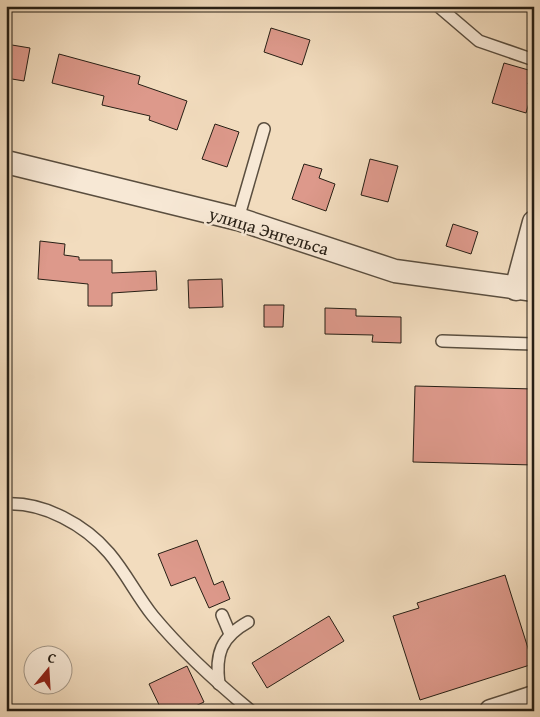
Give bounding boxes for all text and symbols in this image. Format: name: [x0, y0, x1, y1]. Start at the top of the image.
street label: улица Энгельса: [205, 200, 333, 262]
north arrow: [22, 644, 72, 694]
text: С: [45, 647, 59, 668]

